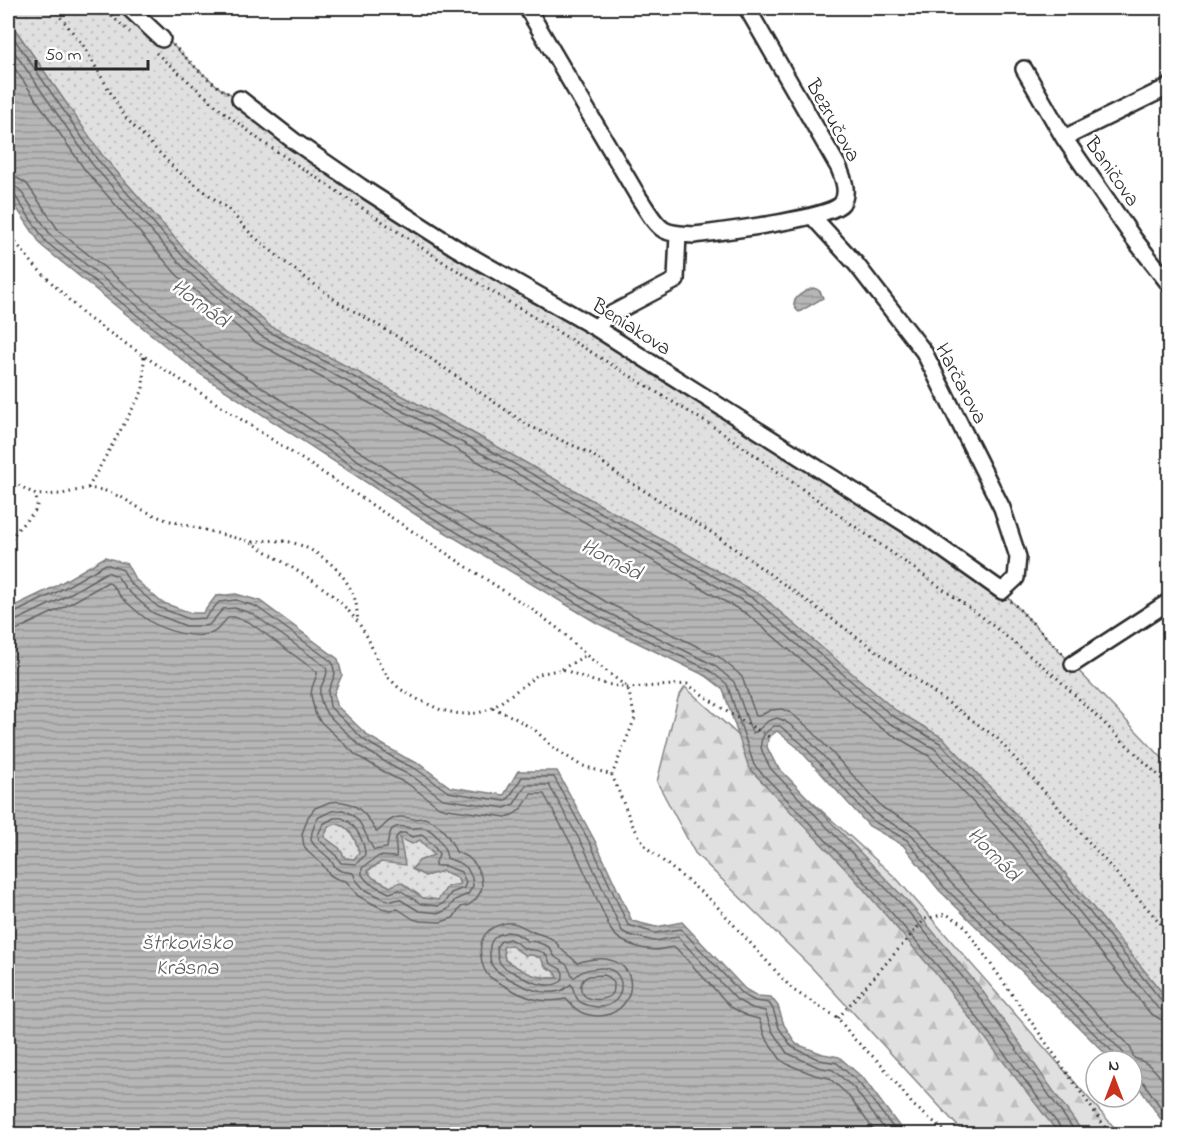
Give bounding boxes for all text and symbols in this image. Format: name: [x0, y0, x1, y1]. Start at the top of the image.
scale bar: [36, 33, 148, 71]
text: 50 m: [45, 43, 82, 69]
street label: Bezručova: [797, 73, 867, 168]
street label: Baničova: [1076, 130, 1146, 213]
water label: Hornád: [163, 272, 236, 338]
street label: Beniakova: [585, 291, 676, 364]
street label: Harčarova: [926, 338, 994, 430]
water label: Hornád: [574, 531, 648, 591]
water label: Hornád: [959, 820, 1028, 891]
water label: štrkovisko Krásna: [141, 928, 234, 985]
north arrow: [1084, 1049, 1144, 1109]
text: N: [1109, 1054, 1120, 1078]

